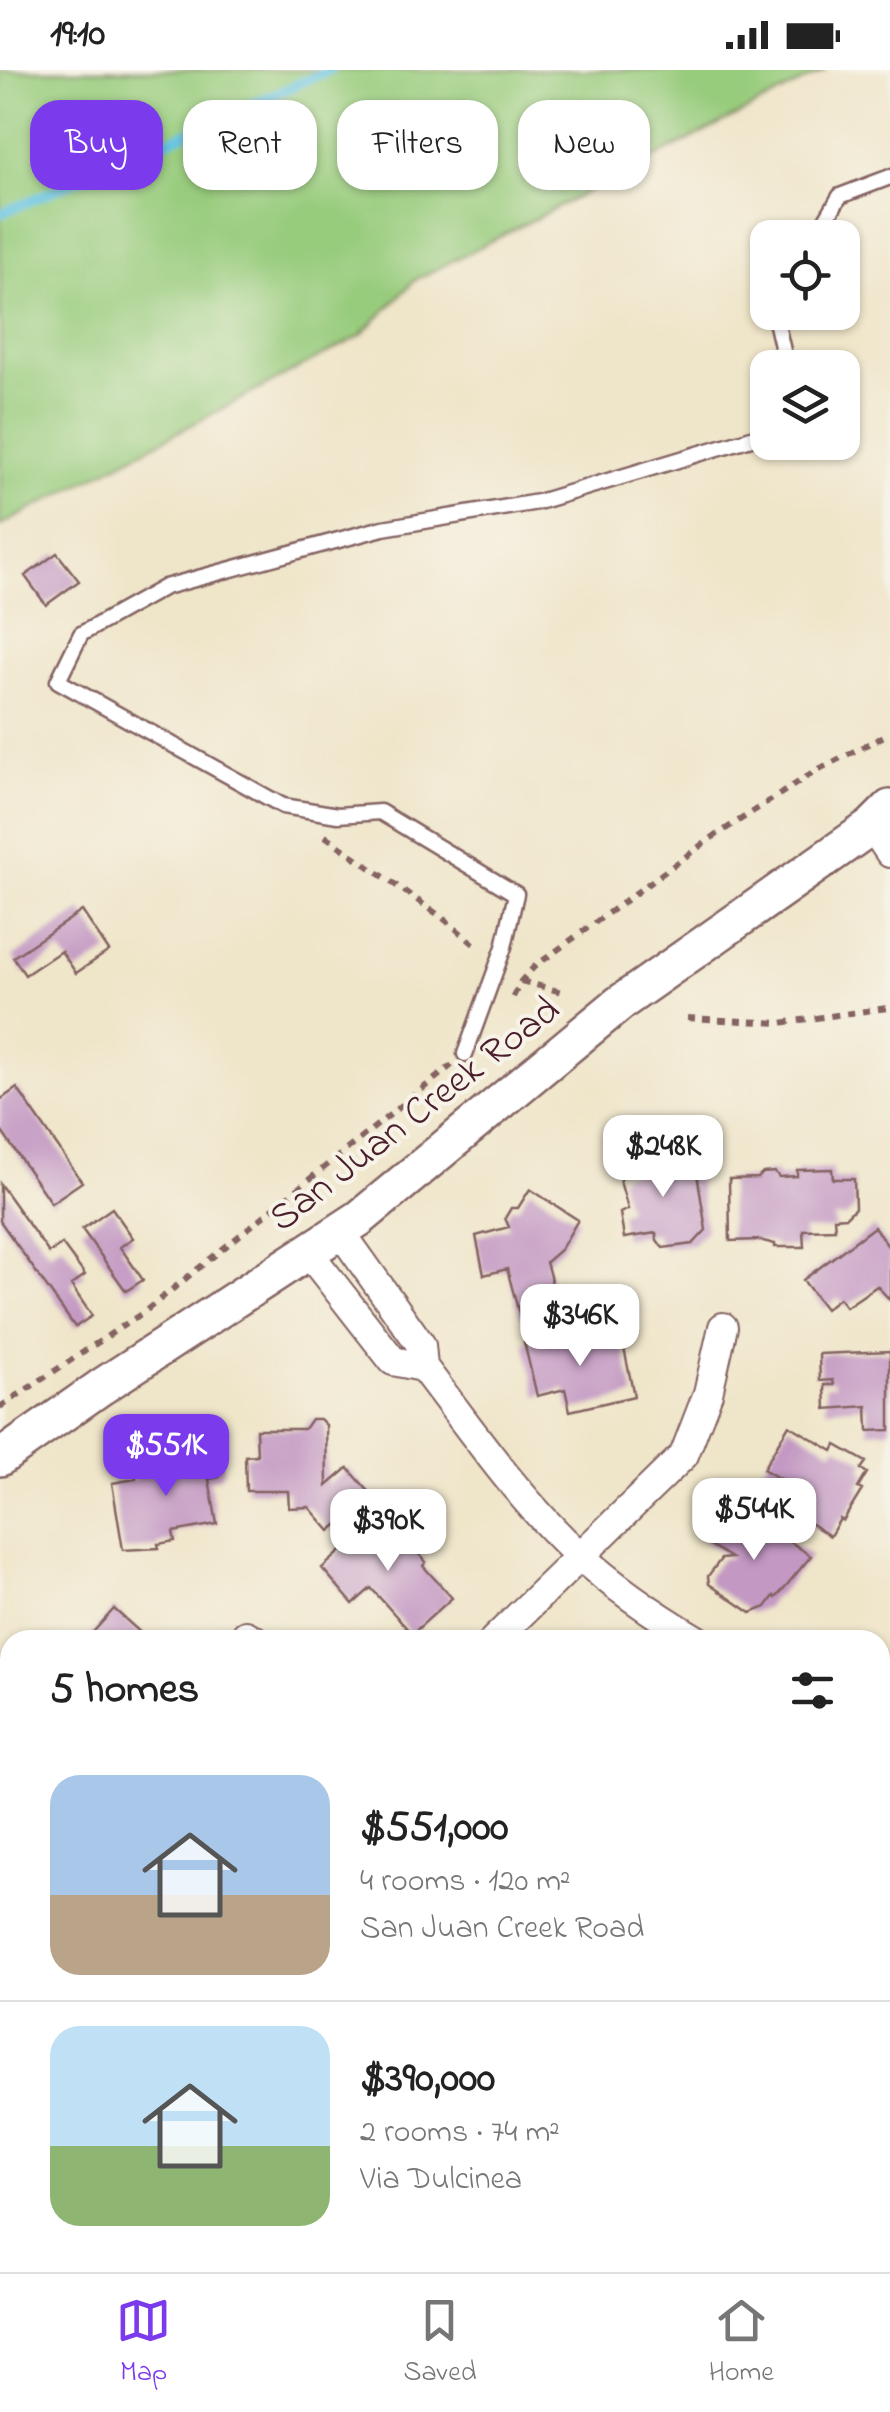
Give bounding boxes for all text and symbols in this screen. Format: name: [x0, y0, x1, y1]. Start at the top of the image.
text: 19:10: [50, 7, 105, 63]
chip: Buy: [30, 100, 163, 190]
chip: Rent: [183, 100, 317, 190]
chip: Filters: [337, 100, 498, 190]
chip: New: [518, 100, 650, 190]
map controls: [750, 220, 860, 460]
button: locate: [750, 220, 860, 330]
button: layers: [750, 350, 860, 460]
street label: San Juan Creek Road: [258, 983, 574, 1248]
pin: $248K: [593, 1115, 733, 1200]
text: $248K: [625, 1124, 701, 1171]
pin: $346K: [510, 1284, 650, 1369]
text: $346K: [542, 1293, 618, 1340]
pin: $551K: [96, 1414, 236, 1499]
text: $551K: [125, 1423, 207, 1470]
pin: $544K: [684, 1478, 824, 1563]
text: $544K: [714, 1487, 794, 1534]
pin: $390K: [318, 1489, 458, 1574]
text: $390K: [352, 1498, 424, 1545]
text: 5 homes: [50, 1660, 199, 1721]
icon: filters: [785, 1663, 840, 1718]
text: $551,000: [360, 1798, 508, 1859]
icon: home: [130, 1815, 250, 1935]
text: 4 rooms · 120 m²: [360, 1859, 571, 1906]
text: San Juan Creek Road: [360, 1906, 644, 1953]
text: $390,000: [360, 2049, 495, 2110]
icon: home: [130, 2066, 250, 2186]
text: 2 rooms · 74 m²: [360, 2110, 560, 2157]
text: Via Dulcinea: [360, 2157, 522, 2204]
tab: Map: [116, 2293, 171, 2394]
tab: Saved: [403, 2293, 476, 2394]
tab: Home: [709, 2293, 774, 2394]

